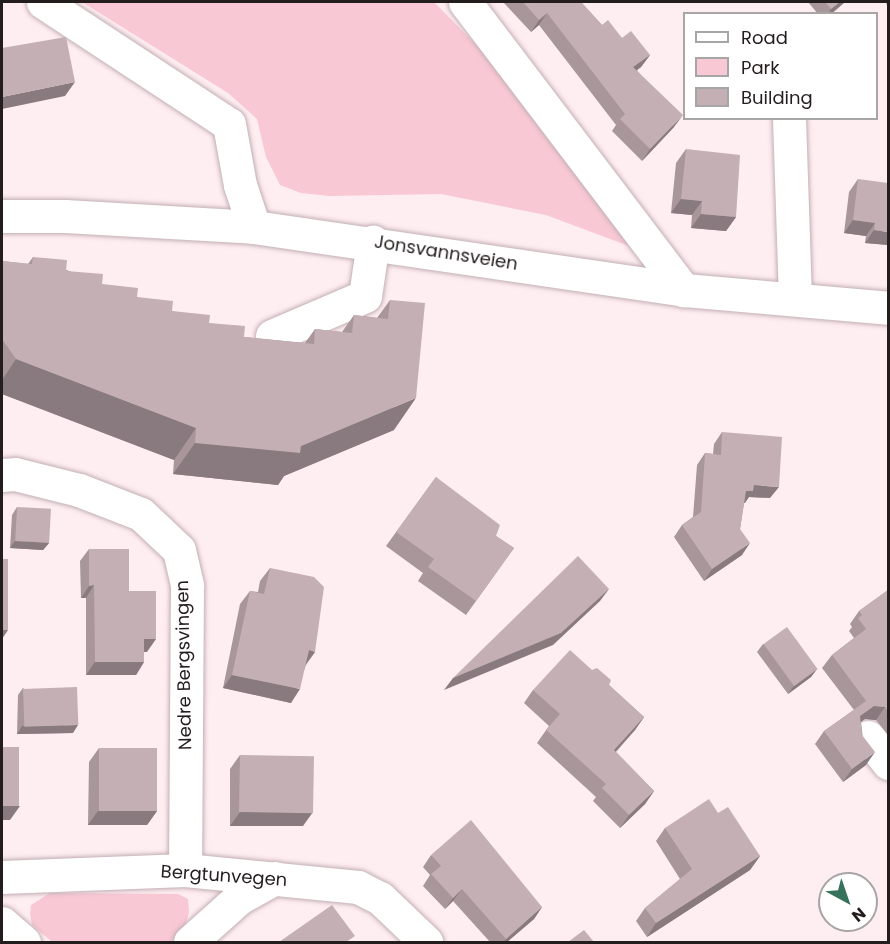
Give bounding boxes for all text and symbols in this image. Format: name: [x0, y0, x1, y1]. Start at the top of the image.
legend: [683, 12, 878, 120]
text: Road: [741, 25, 788, 50]
text: Park: [741, 55, 780, 80]
text: Building: [741, 85, 813, 110]
street label: Jonsvannsveien: [373, 231, 519, 275]
street label: Nedre Bergsvingen: [172, 580, 196, 750]
street label: Bergtunvegen: [160, 861, 288, 891]
north arrow: [818, 872, 878, 932]
text: N: [847, 902, 871, 927]

